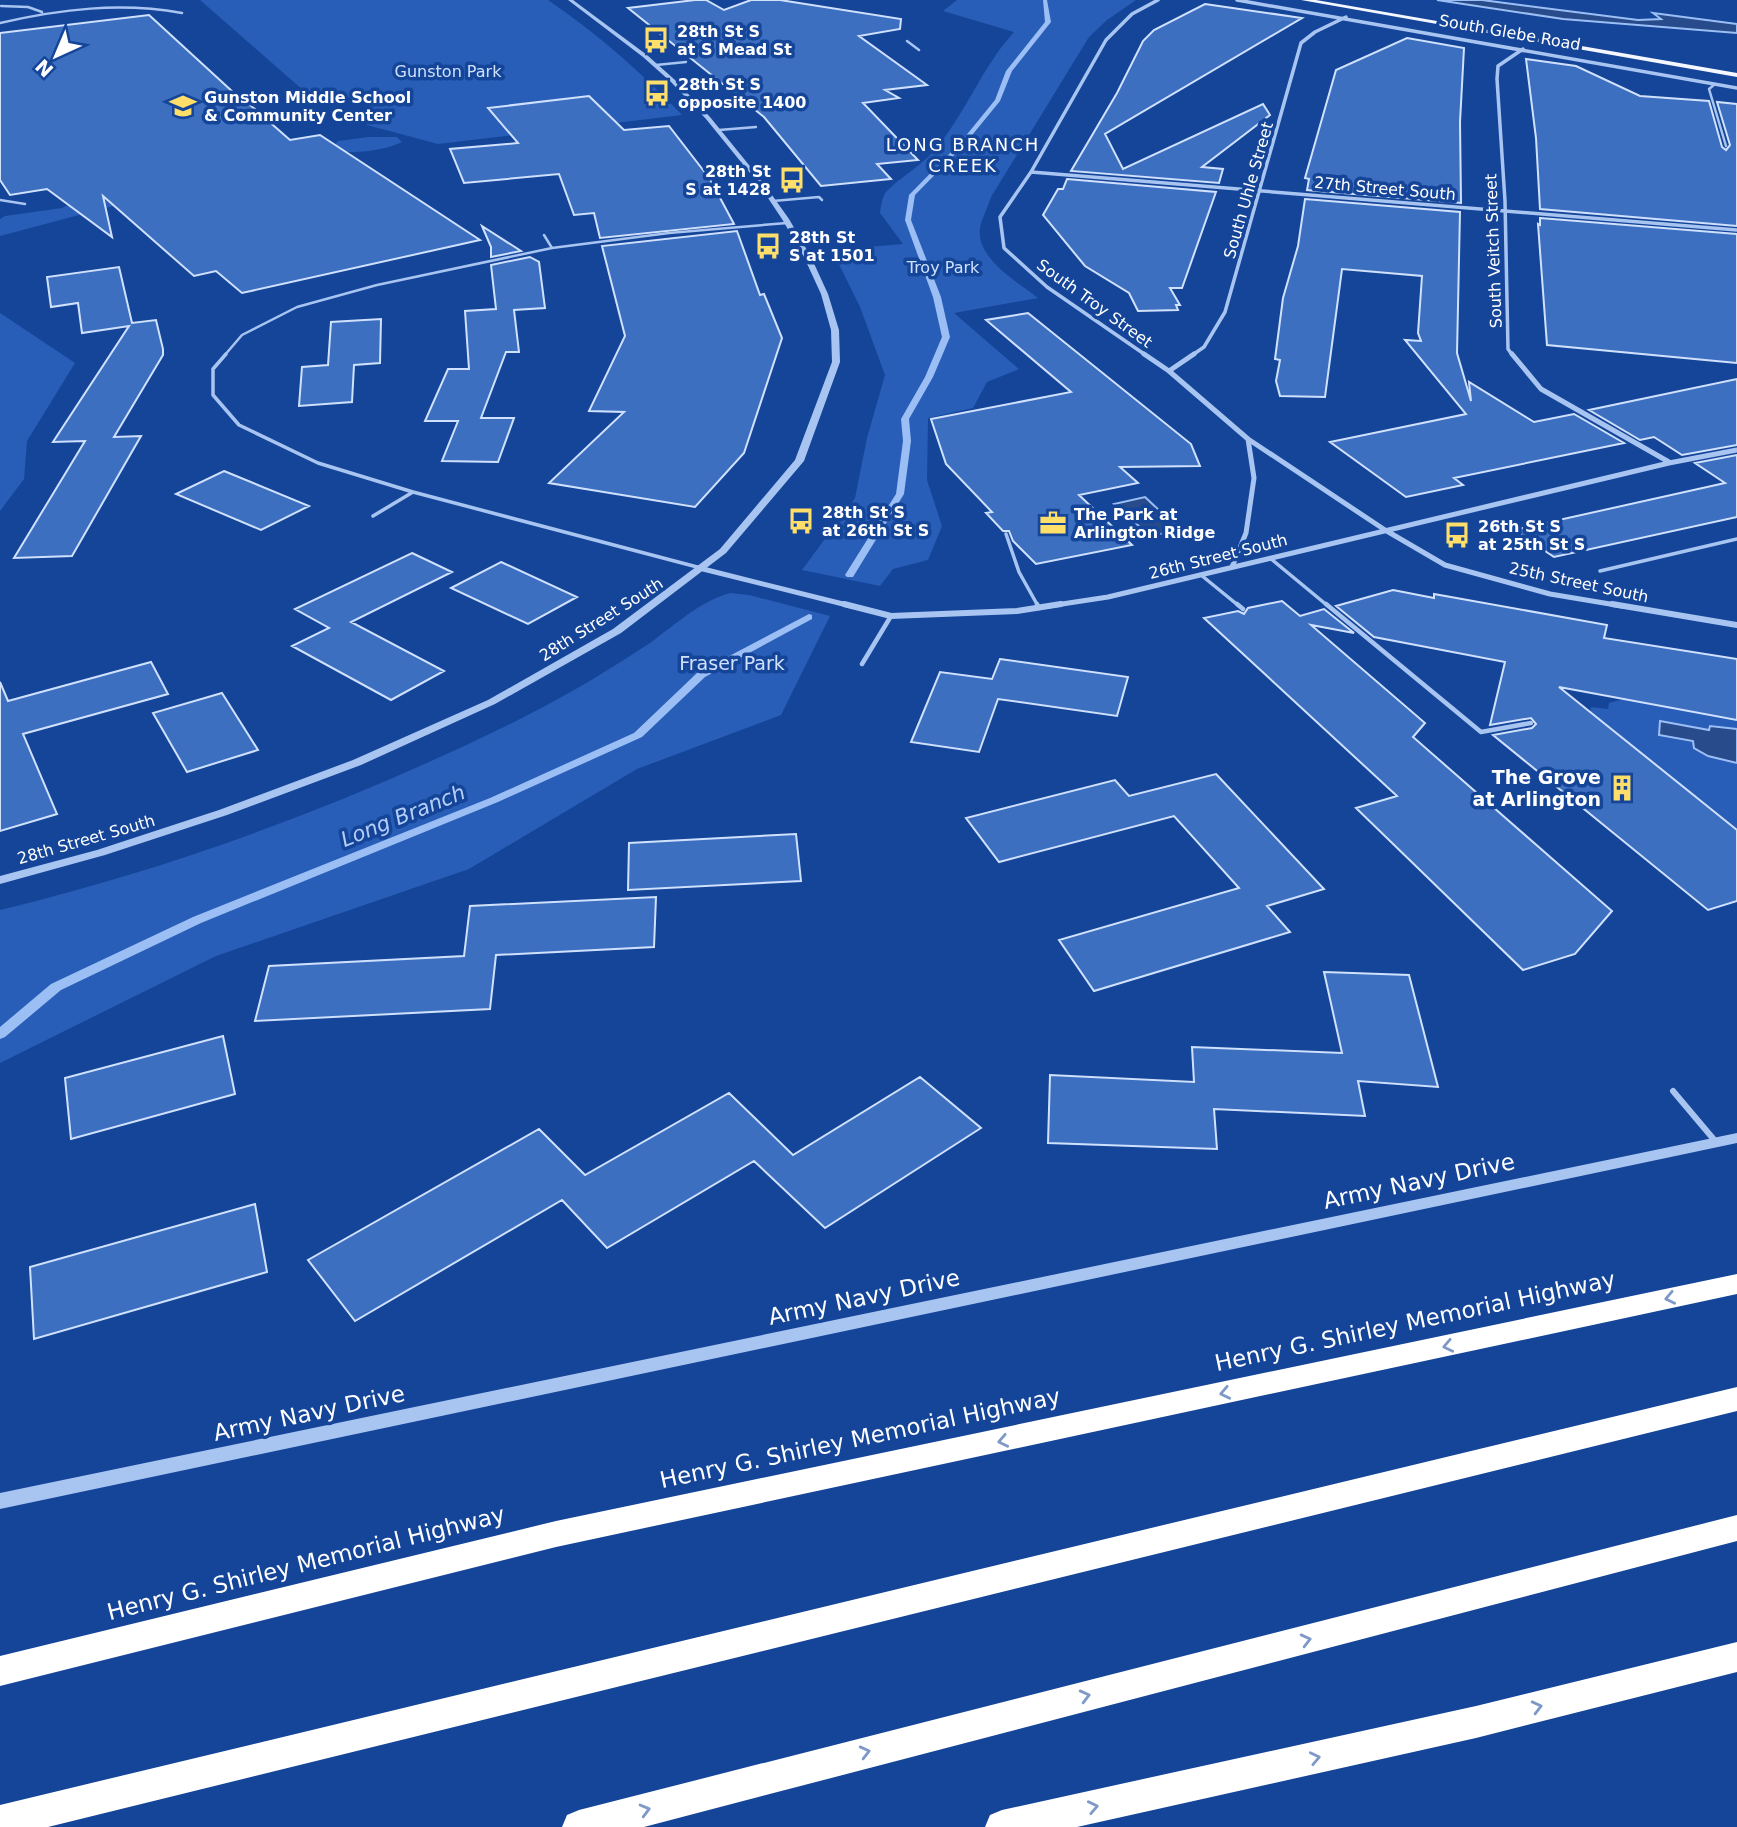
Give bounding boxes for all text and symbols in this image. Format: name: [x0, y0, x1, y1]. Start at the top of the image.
street label: South Glebe Road: [1438, 11, 1582, 54]
north arrow: [21, 21, 91, 91]
place label: 28th St S at S Mead St: [677, 22, 792, 59]
bus stop icon: 28th St S at S Mead St: [641, 25, 671, 55]
text: N: [31, 55, 58, 82]
park label: Gunston Park: [395, 62, 502, 81]
place label: 28th St S opposite 1400: [678, 75, 807, 112]
bus stop icon: 28th St S opposite 1400: [642, 78, 672, 108]
place label: Gunston Middle School & Community Center: [204, 88, 411, 125]
school or university icon: Gunston Middle School & Community Center: [168, 91, 198, 121]
street label: South Uhle Street: [1220, 120, 1277, 261]
district label: LONG BRANCH CREEK: [886, 134, 1040, 176]
place label: 28th St S at 1428: [685, 162, 771, 199]
bus stop icon: 28th St S at 1428: [777, 165, 807, 195]
street label: 27th Street South: [1313, 173, 1457, 204]
street label: South Veitch Street: [1481, 173, 1506, 329]
place label: 28th St S at 1501: [789, 228, 875, 265]
bus stop icon: 28th St S at 1501: [753, 231, 783, 261]
street label: South Troy Street: [1033, 255, 1156, 352]
park label: Troy Park: [906, 258, 980, 277]
place label: 28th St S at 26th St S: [822, 503, 929, 540]
place label: The Park at Arlington Ridge: [1074, 505, 1215, 542]
bus stop icon: 28th St S at 26th St S: [786, 506, 816, 536]
office icon: The Park at Arlington Ridge: [1038, 508, 1068, 538]
place label: 26th St S at 25th St S: [1478, 517, 1585, 554]
bus stop icon: 26th St S at 25th St S: [1442, 520, 1472, 550]
street label: 26th Street South: [1147, 530, 1289, 583]
street label: 25th Street South: [1507, 558, 1650, 607]
street label: 28th Street South: [536, 574, 667, 665]
park label: Fraser Park: [679, 652, 785, 674]
place label: The Grove at Arlington: [1473, 766, 1601, 810]
building icon: The Grove at Arlington: [1607, 773, 1637, 803]
water label: Long Branch: [337, 780, 469, 852]
street label: 28th Street South: [15, 811, 157, 868]
street label: Army Navy Drive: [1321, 1148, 1517, 1214]
street label: Army Navy Drive: [766, 1264, 962, 1330]
street label: Henry G. Shirley Memorial Highway: [1212, 1266, 1618, 1376]
one-way arrow: [1664, 1290, 1676, 1305]
one-way arrow: [1442, 1337, 1454, 1352]
street label: Army Navy Drive: [211, 1380, 407, 1446]
street label: Henry G. Shirley Memorial Highway: [657, 1383, 1063, 1493]
one-way arrow: [1219, 1385, 1231, 1400]
one-way arrow: [997, 1433, 1009, 1447]
street label: Henry G. Shirley Memorial Highway: [105, 1501, 507, 1625]
one-way arrow: [1299, 1634, 1311, 1648]
one-way arrow: [1079, 1690, 1091, 1704]
one-way arrow: [1531, 1701, 1543, 1715]
one-way arrow: [859, 1746, 871, 1760]
one-way arrow: [1309, 1752, 1321, 1766]
one-way arrow: [1087, 1801, 1099, 1815]
one-way arrow: [638, 1804, 650, 1818]

